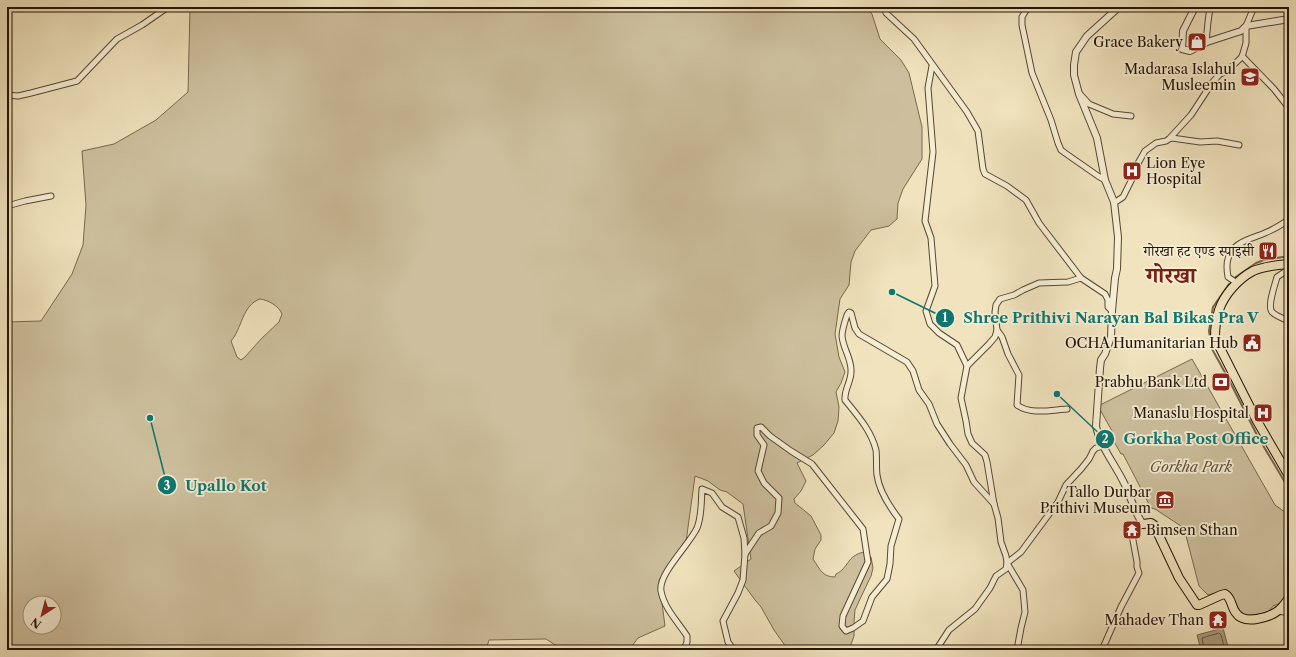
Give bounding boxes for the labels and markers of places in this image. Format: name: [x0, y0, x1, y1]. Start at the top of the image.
shop icon: Grace Bakery: [1186, 31, 1208, 53]
place label: Grace Bakery: [1093, 33, 1183, 51]
place label: Madarasa Islahul Musleemin: [1124, 60, 1236, 94]
school or university icon: Madarasa Islahul Musleemin: [1239, 66, 1261, 88]
place label: Lion Eye Hospital: [1146, 154, 1206, 188]
hospital icon: Lion Eye Hospital: [1121, 160, 1143, 182]
restaurant icon: गोरखा हट एण्ड स्पाइसी: [1257, 240, 1279, 262]
place label: गोरखा हट एण्ड स्पाइसी: [1143, 242, 1255, 260]
callout: Shree Prithivi Narayan Bal Bikas Pra V: [935, 305, 1267, 332]
public building icon: OCHA Humanitarian Hub: [1241, 332, 1263, 354]
place label: OCHA Humanitarian Hub: [1065, 334, 1238, 352]
bank icon: Prabhu Bank Ltd: [1210, 371, 1232, 393]
place label: Prabhu Bank Ltd: [1095, 373, 1207, 391]
hospital icon: Manaslu Hospital: [1252, 402, 1274, 424]
place label: Manaslu Hospital: [1133, 404, 1249, 422]
callout: Gorkha Post Office: [1095, 425, 1277, 452]
callout: Upallo Kot: [157, 472, 275, 499]
place label: Tallo Durbar Prithivi Museum: [1040, 483, 1151, 517]
museum icon: Tallo Durbar Prithivi Museum: [1154, 489, 1176, 511]
temple icon: Bimsen Sthan: [1121, 519, 1143, 541]
place label: Bimsen Sthan: [1146, 521, 1238, 539]
temple icon: Mahadev Than: [1207, 609, 1229, 631]
place label: Mahadev Than: [1104, 611, 1204, 629]

